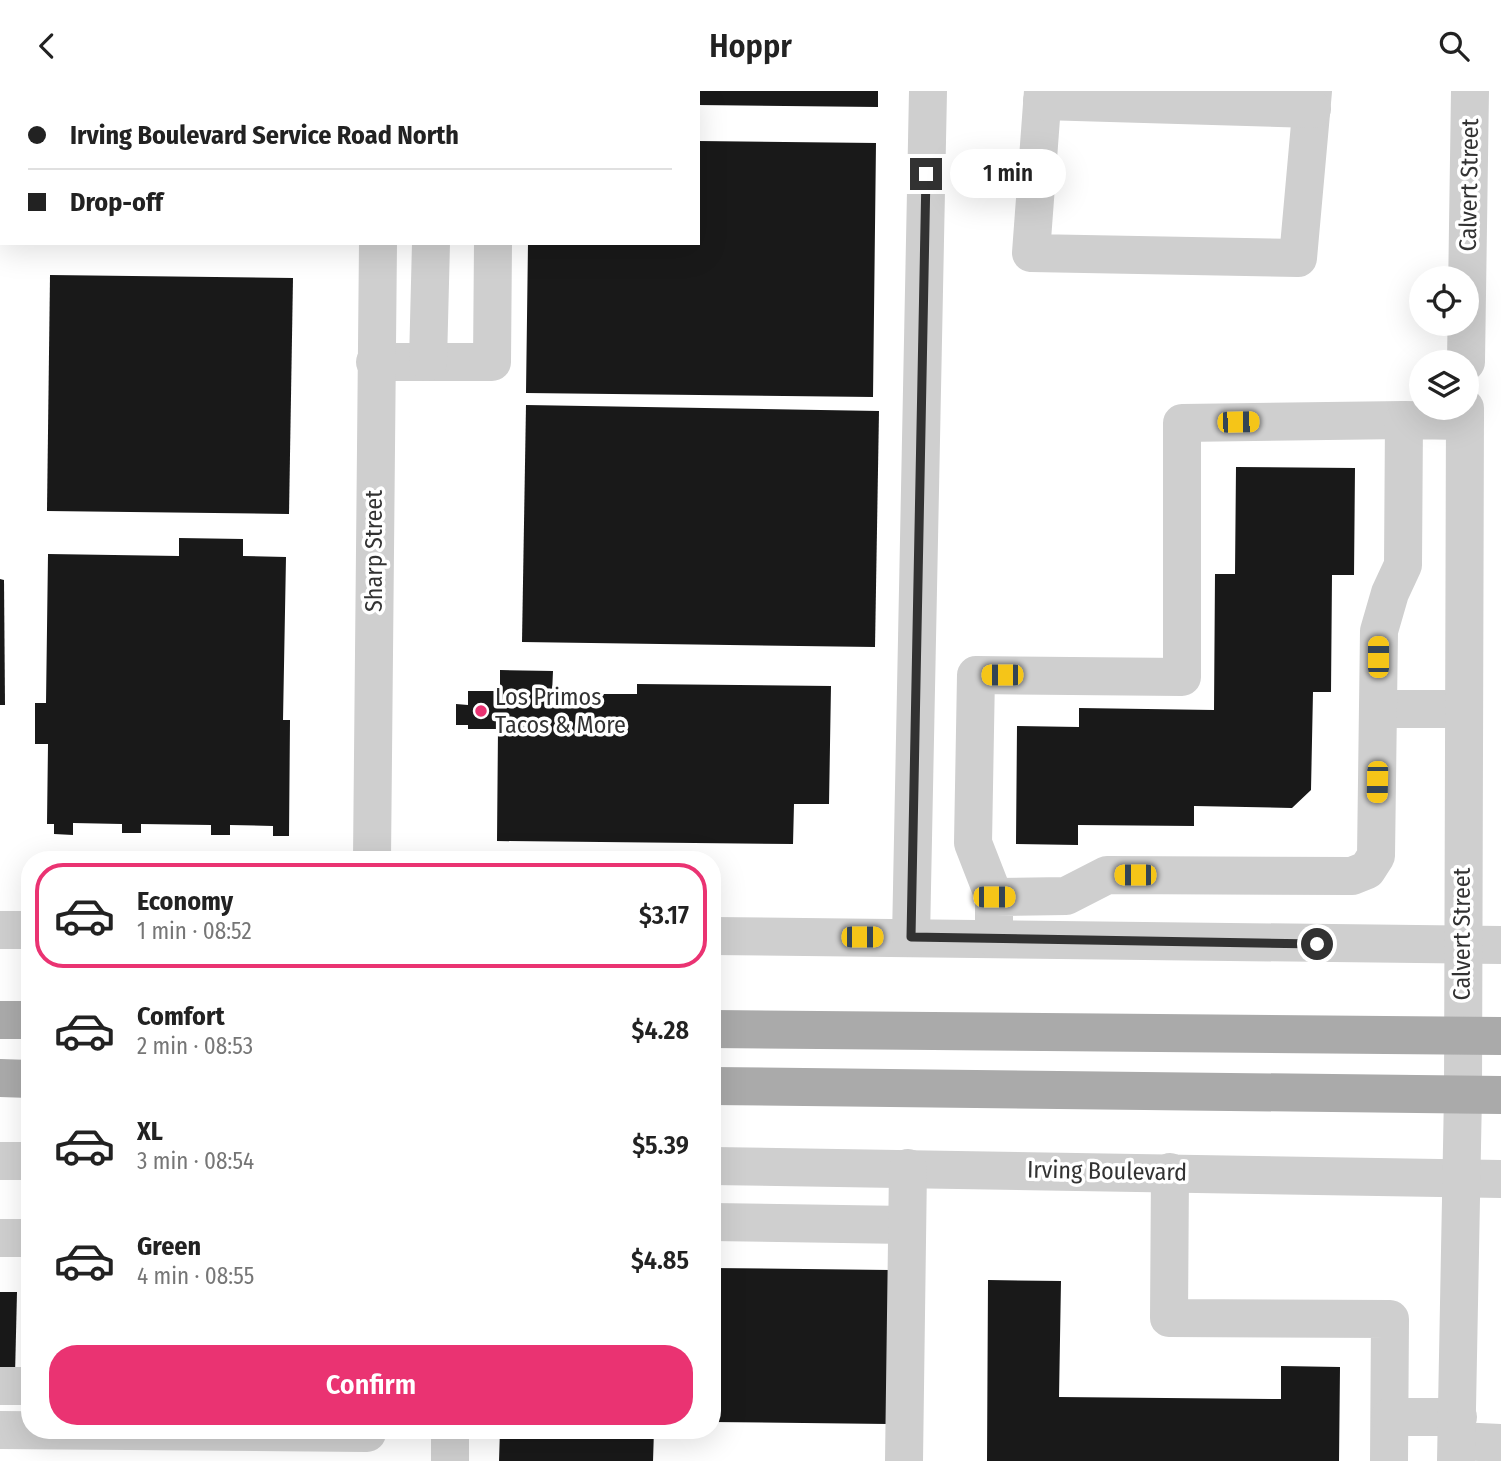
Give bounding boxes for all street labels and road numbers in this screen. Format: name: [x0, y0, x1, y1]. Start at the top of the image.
street label: Calvert Street: [1454, 118, 1484, 252]
street label: Sharp Street: [360, 490, 388, 612]
street label: Calvert Street: [1448, 867, 1476, 1000]
street label: Irving Boulevard: [1027, 1156, 1187, 1186]

